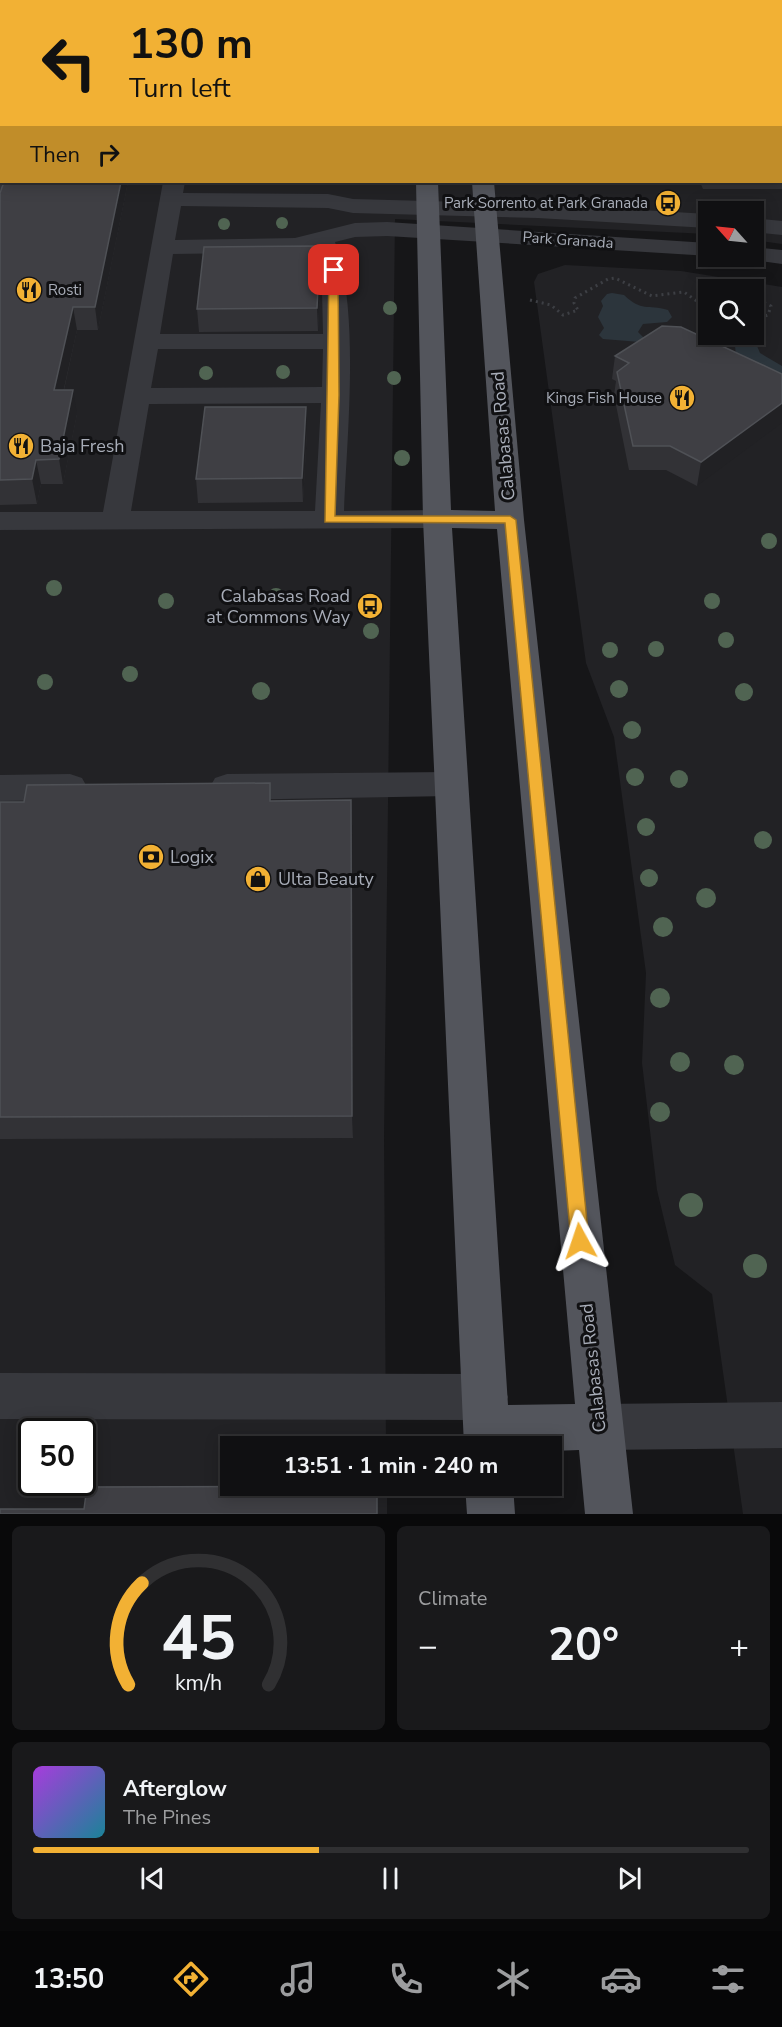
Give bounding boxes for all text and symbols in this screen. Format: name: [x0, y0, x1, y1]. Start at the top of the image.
text: 130 m: [129, 16, 253, 73]
icon: left: [30, 24, 108, 102]
text: Turn left: [129, 70, 230, 107]
icon: right: [92, 138, 125, 171]
text: Then: [30, 140, 80, 170]
bus stop icon: Park Sorrento at Park Granada: [653, 188, 683, 218]
place label: Park Sorrento at Park Granada: [444, 193, 648, 213]
north arrow: [698, 201, 764, 267]
map controls: [698, 201, 764, 345]
street label: Park Granada: [522, 227, 614, 253]
pin: [308, 244, 359, 295]
icon: arrive: [317, 253, 350, 286]
restaurant icon: Rosti: [14, 275, 44, 305]
button: search: [698, 279, 764, 345]
place label: Rosti: [48, 280, 82, 300]
street label: Calabasas Road: [485, 370, 521, 502]
restaurant icon: Kings Fish House: [667, 383, 697, 413]
place label: Kings Fish House: [546, 388, 662, 408]
restaurant icon: Baja Fresh: [6, 431, 36, 461]
place label: Baja Fresh: [40, 434, 125, 458]
place label: Calabasas Road at Commons Way: [206, 584, 351, 629]
bus stop icon: Calabasas Road at Commons Way: [355, 591, 385, 621]
bank icon: Logix: [136, 842, 166, 872]
place label: Logix: [170, 845, 214, 869]
shop icon: Ulta Beauty: [243, 864, 273, 894]
place label: Ulta Beauty: [278, 867, 375, 891]
position arrow: [548, 1209, 612, 1273]
street label: Calabasas Road: [574, 1302, 612, 1434]
speed limit sign: 50: [18, 1418, 96, 1496]
text: 13:51 · 1 min · 240 m: [284, 1451, 498, 1481]
text: Climate: [418, 1585, 487, 1612]
text: 45: [161, 1596, 236, 1681]
text: 20°: [548, 1615, 619, 1676]
text: −: [418, 1624, 438, 1669]
text: +: [729, 1624, 749, 1669]
text: km/h: [175, 1668, 222, 1698]
text: Afterglow: [123, 1774, 227, 1804]
text: The Pines: [123, 1804, 211, 1831]
icon: previous: [136, 1862, 169, 1895]
icon: pause: [374, 1862, 407, 1895]
icon: next: [613, 1862, 646, 1895]
icon: directions: [170, 1958, 212, 2000]
icon: music: [277, 1958, 319, 2000]
icon: phone: [385, 1958, 427, 2000]
icon: climate: [492, 1958, 534, 2000]
icon: car: [600, 1958, 642, 2000]
icon: filters: [707, 1958, 749, 2000]
text: 13:50: [33, 1961, 104, 1998]

